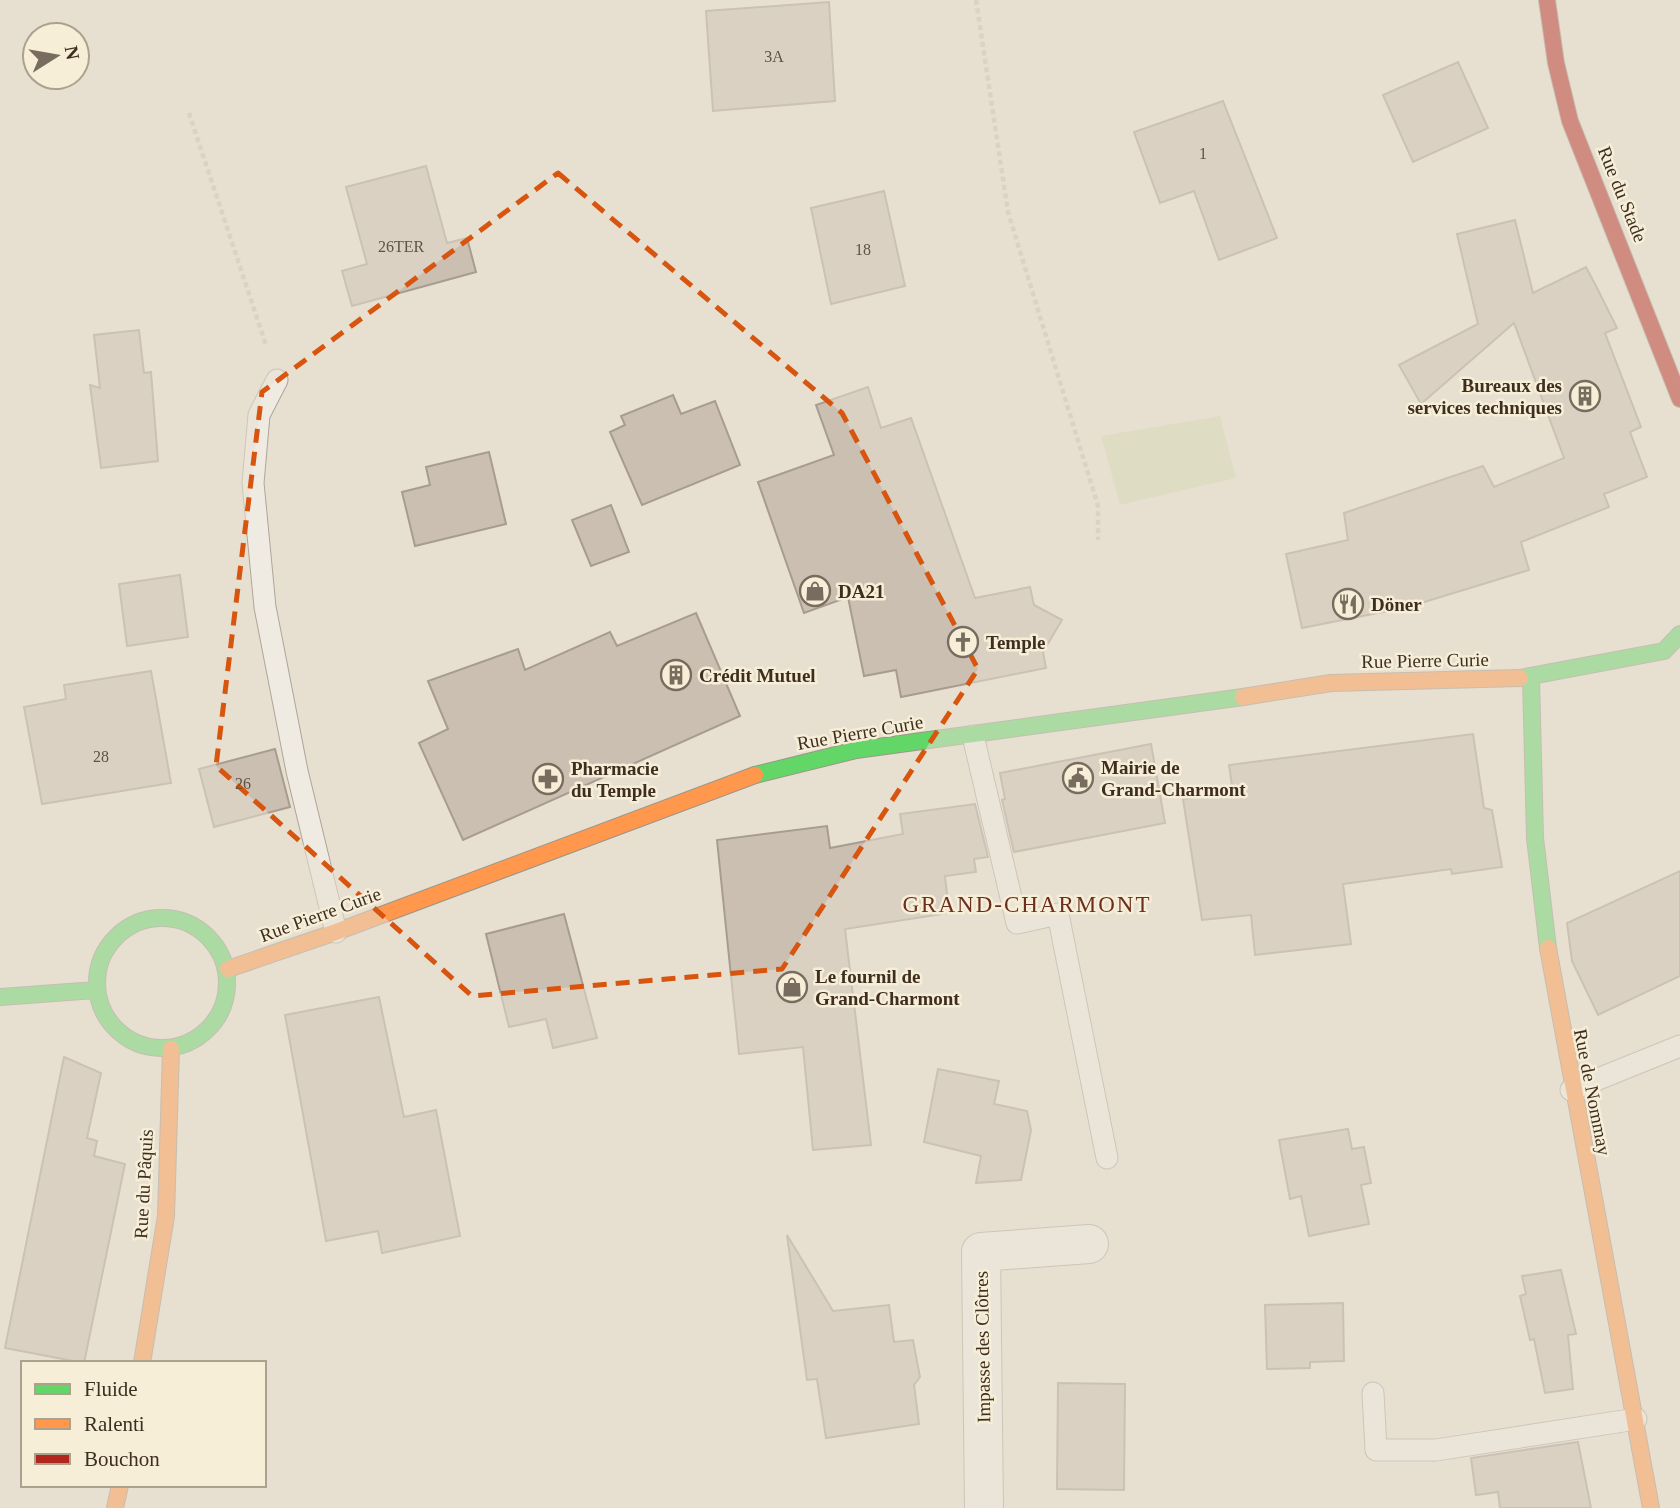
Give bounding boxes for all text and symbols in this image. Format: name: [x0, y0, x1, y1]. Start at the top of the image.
north arrow: [21, 21, 91, 91]
text: N: [61, 44, 84, 62]
house number: 3A: [764, 48, 784, 65]
street label: Rue du Stade: [1594, 143, 1651, 245]
house number: 1: [1199, 145, 1207, 162]
house number: 26TER: [378, 238, 424, 255]
house number: 18: [855, 241, 871, 258]
place label: Bureaux des services techniques: [1407, 375, 1562, 418]
building icon: Bureaux des services techniques: [1568, 379, 1602, 413]
shop icon: DA21: [798, 574, 832, 608]
place label: DA21: [838, 581, 884, 602]
restaurant icon: Döner: [1331, 587, 1365, 621]
place label: Döner: [1371, 594, 1422, 615]
church icon: Temple: [946, 625, 980, 659]
place label: Temple: [986, 632, 1045, 653]
street label: Rue Pierre Curie: [1361, 649, 1489, 672]
building icon: Crédit Mutuel: [659, 658, 693, 692]
place label: Crédit Mutuel: [699, 665, 816, 686]
street label: Rue Pierre Curie: [795, 711, 925, 754]
house number: 28: [93, 748, 109, 765]
place label: Mairie de Grand-Charmont: [1101, 757, 1246, 800]
place label: Pharmacie du Temple: [571, 758, 659, 801]
public building icon: Mairie de Grand-Charmont: [1061, 761, 1095, 795]
pharmacy icon: Pharmacie du Temple: [531, 762, 565, 796]
house number: 26: [235, 775, 251, 792]
street label: Rue Pierre Curie: [257, 883, 384, 946]
district label: GRAND-CHARMONT: [902, 892, 1152, 917]
place label: Le fournil de Grand-Charmont: [815, 966, 960, 1009]
shop icon: Le fournil de Grand-Charmont: [775, 970, 809, 1004]
street label: Rue de Nommay: [1570, 1027, 1615, 1158]
street label: Rue du Pâquis: [130, 1129, 157, 1239]
street label: Impasse des Clôtres: [971, 1271, 994, 1423]
legend: [21, 1361, 266, 1487]
text: Fluide: [84, 1377, 138, 1401]
text: Ralenti: [84, 1412, 145, 1436]
text: Bouchon: [84, 1447, 160, 1471]

